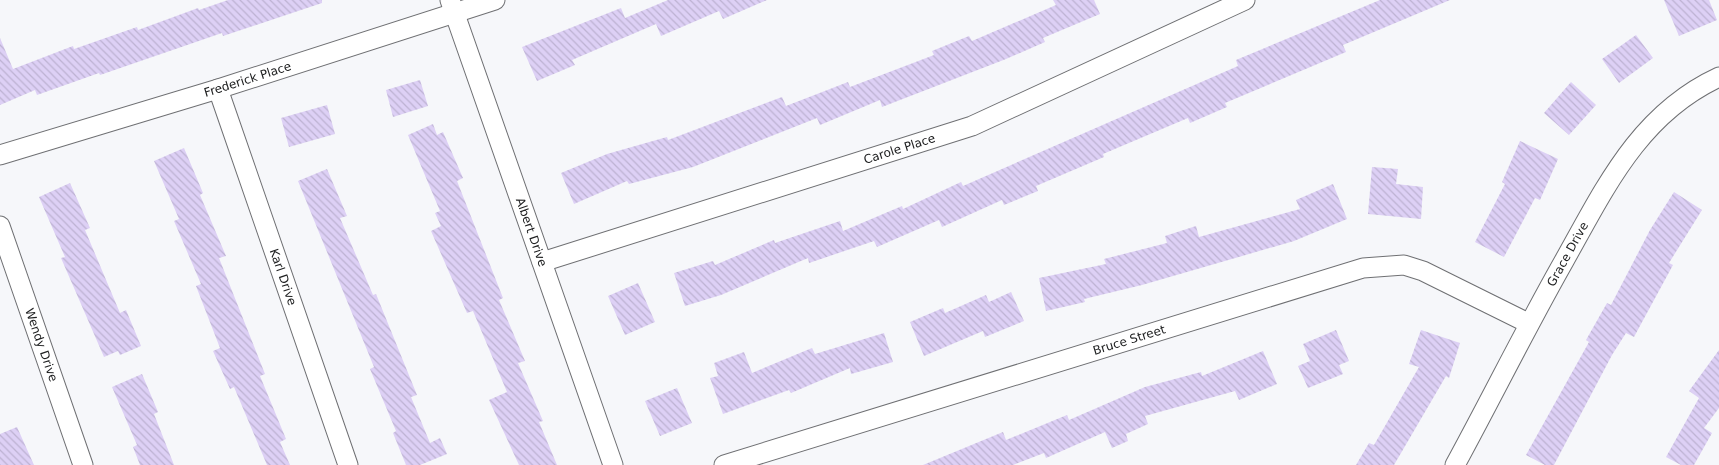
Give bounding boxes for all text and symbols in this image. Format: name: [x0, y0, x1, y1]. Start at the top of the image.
street label: Frederick Place: [202, 59, 293, 100]
street label: Carole Place: [862, 131, 937, 167]
street label: Albert Drive: [513, 196, 550, 268]
street label: Grace Drive: [1544, 219, 1591, 289]
street label: Karl Drive: [267, 247, 299, 307]
street label: Wendy Drive: [22, 306, 61, 384]
street label: Bruce Street: [1091, 322, 1167, 358]

